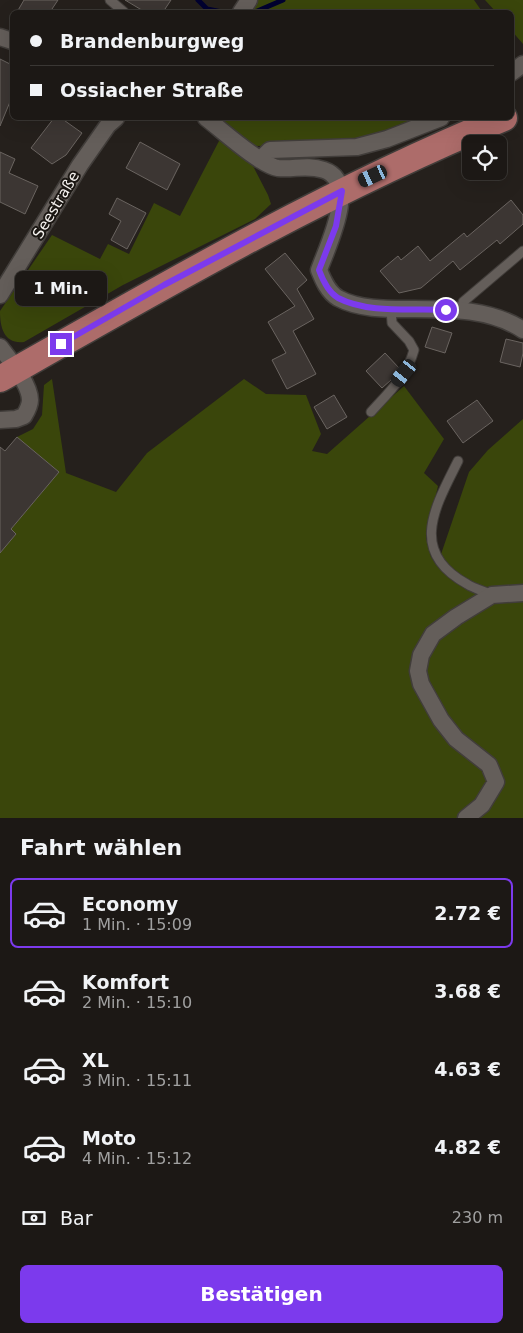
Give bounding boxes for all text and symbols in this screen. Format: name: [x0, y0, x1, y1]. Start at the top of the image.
text: Brandenburgweg: [60, 30, 244, 52]
text: Ossiacher Straße: [60, 79, 243, 101]
map controls: [462, 135, 507, 180]
button: locate: [462, 135, 507, 180]
car: [356, 163, 389, 189]
street label: Seestraße: [29, 168, 83, 242]
callout: 1 Min.: [15, 272, 107, 306]
text: 1 Min.: [33, 279, 89, 298]
route start: [435, 299, 457, 321]
route end: [50, 333, 72, 355]
car: [388, 357, 419, 389]
text: Fahrt wählen: [20, 835, 182, 860]
icon: car: [22, 891, 67, 936]
text: Economy: [82, 893, 178, 915]
text: 2.72 €: [434, 902, 501, 924]
text: 1 Min. · 15:09: [82, 915, 192, 934]
icon: car: [22, 969, 67, 1014]
text: Komfort: [82, 971, 169, 993]
text: 3.68 €: [434, 980, 501, 1002]
text: 2 Min. · 15:10: [82, 993, 192, 1012]
icon: car: [22, 1047, 67, 1092]
text: XL: [82, 1049, 109, 1071]
text: 4.63 €: [434, 1058, 501, 1080]
text: 3 Min. · 15:11: [82, 1071, 192, 1090]
icon: car: [22, 1125, 67, 1170]
text: Moto: [82, 1127, 136, 1149]
text: 4.82 €: [434, 1136, 501, 1158]
text: 4 Min. · 15:12: [82, 1149, 192, 1168]
icon: cash: [20, 1204, 48, 1232]
text: Bar: [60, 1207, 93, 1229]
text: 230 m: [452, 1208, 503, 1227]
button: Bestätigen: [20, 1265, 503, 1323]

